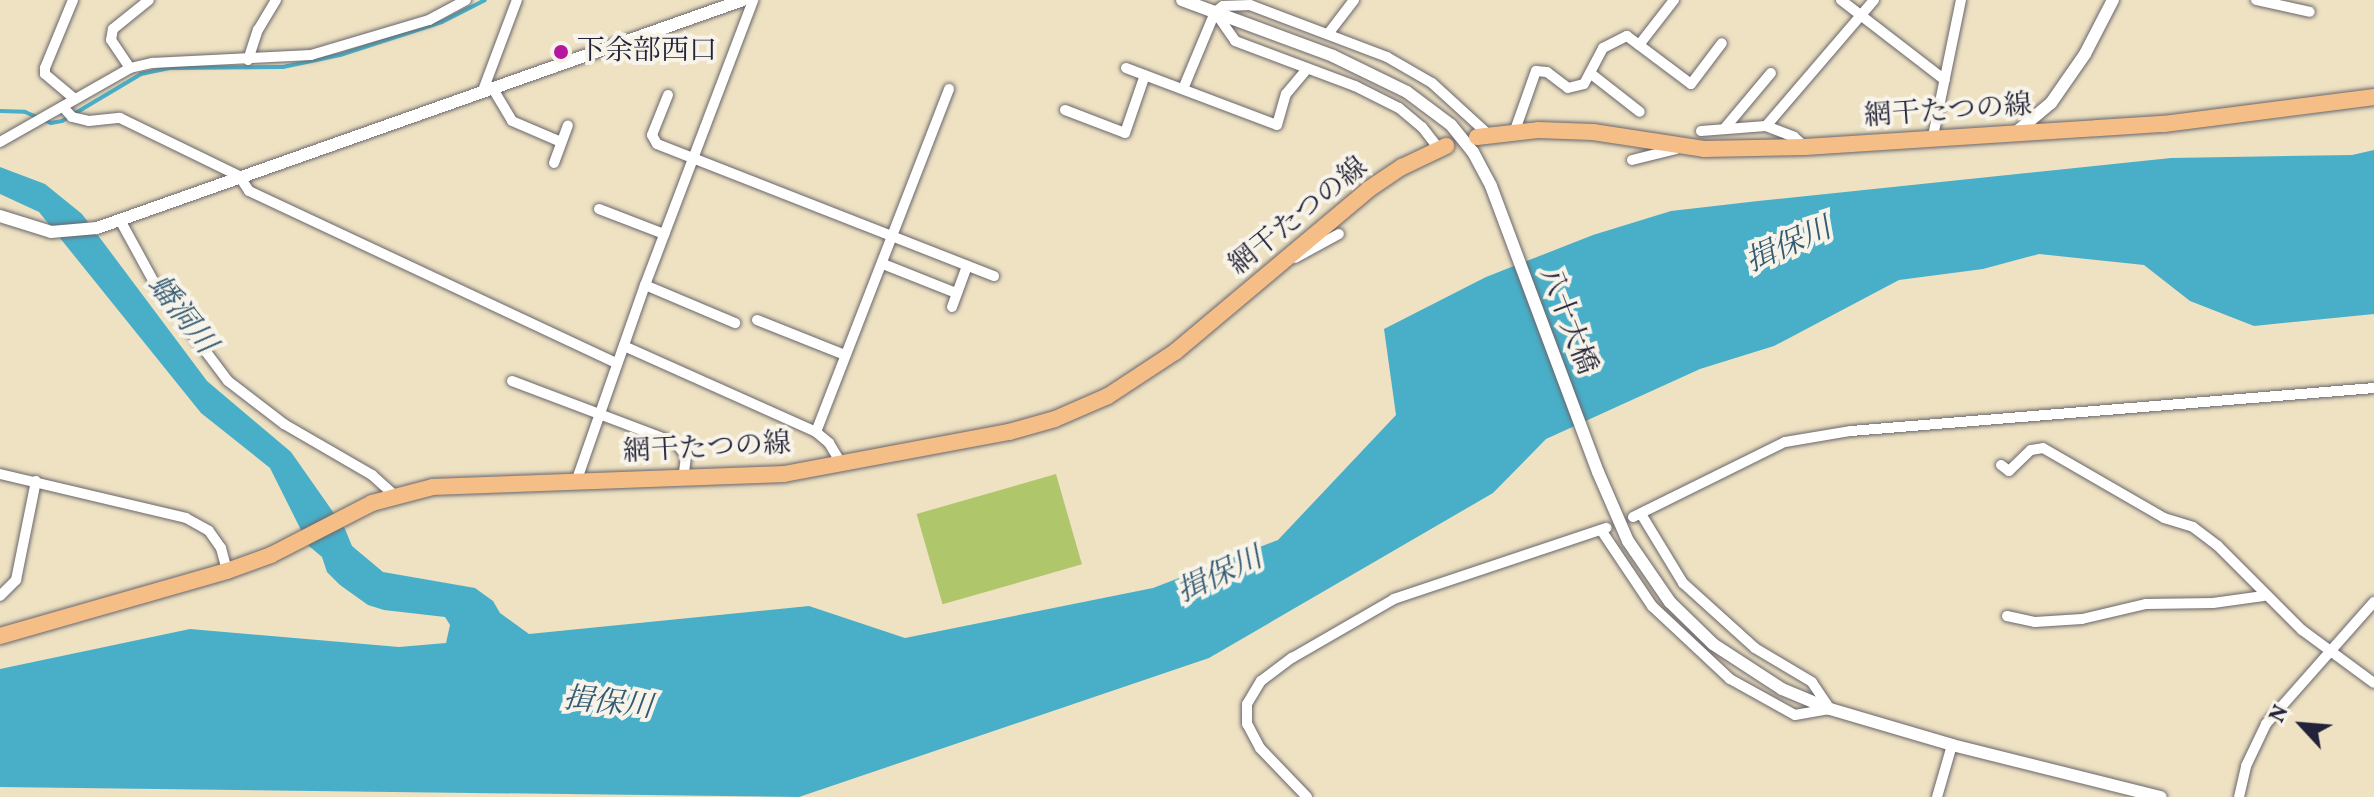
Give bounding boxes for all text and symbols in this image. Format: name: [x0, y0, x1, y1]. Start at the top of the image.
place label: 下余部西口: [577, 35, 717, 69]
marker: 下余部西口: [552, 43, 570, 61]
street label: 網干たつの線: [1863, 89, 2033, 135]
street label: 網干たつの線: [1223, 151, 1375, 283]
water label: 揖保川: [1741, 211, 1837, 281]
street label: 八十大橋: [1531, 263, 1603, 379]
water label: 蟠洞川: [139, 268, 223, 362]
street label: 網干たつの線: [622, 428, 792, 470]
water label: 揖保川: [1172, 541, 1268, 611]
water label: 揖保川: [561, 681, 655, 727]
north arrow: [2262, 685, 2342, 765]
text: N: [2263, 700, 2297, 728]

